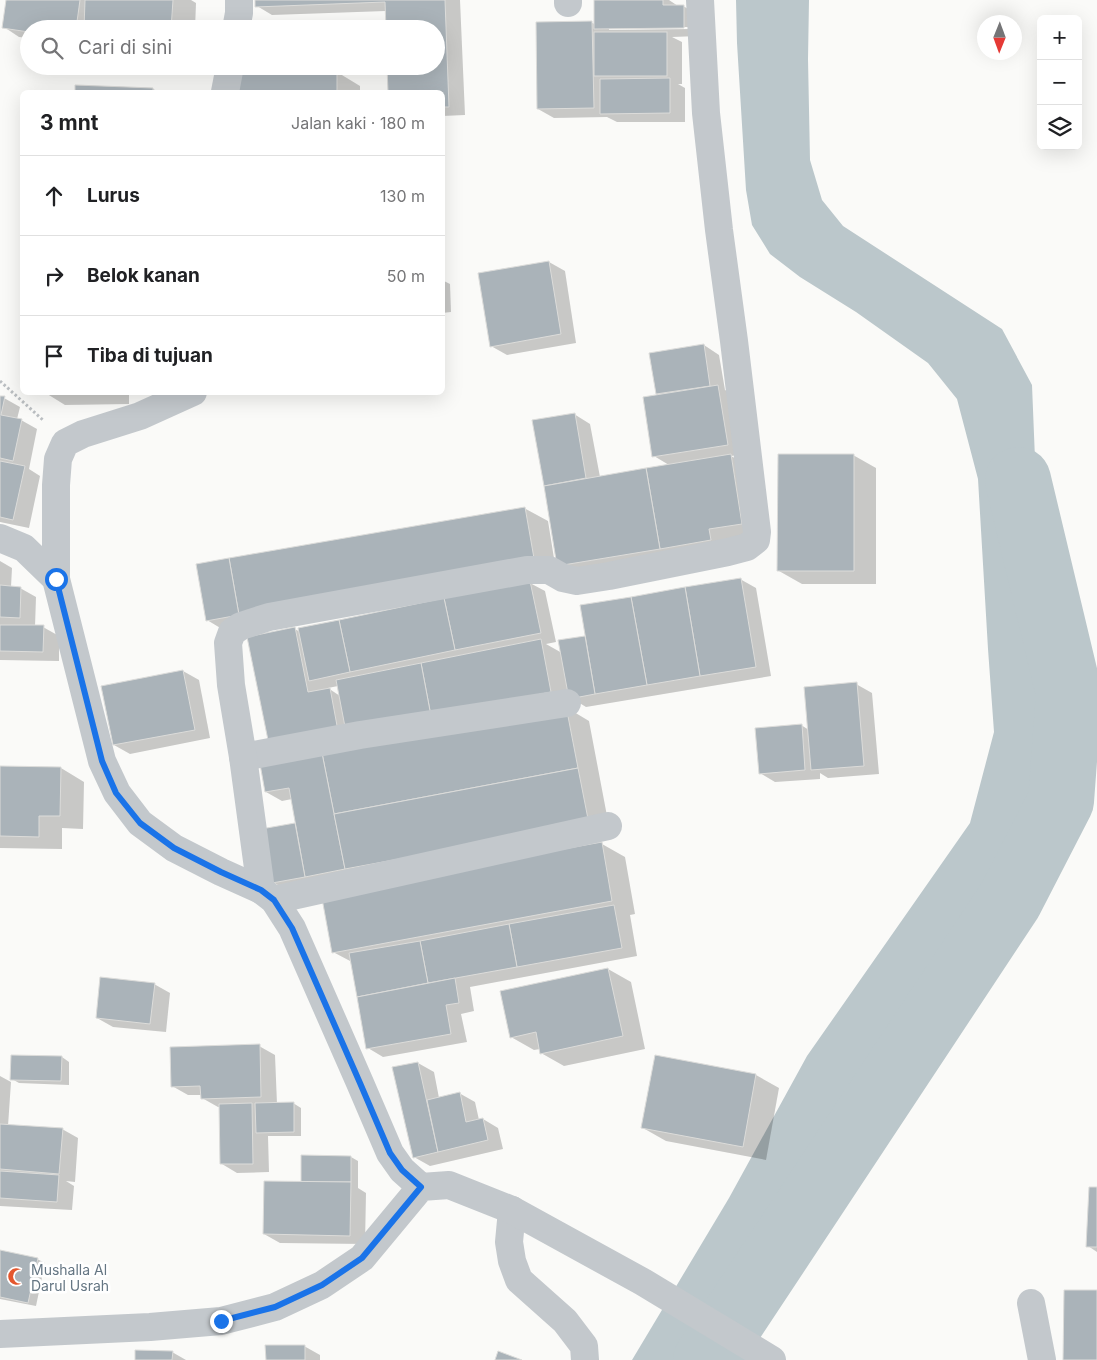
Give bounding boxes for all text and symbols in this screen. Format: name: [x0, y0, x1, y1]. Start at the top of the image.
north arrow: [977, 15, 1022, 60]
map controls: [1037, 15, 1082, 150]
button: +: [1037, 15, 1082, 60]
search box: [20, 20, 445, 75]
icon: search: [38, 34, 66, 62]
text: Cari di sini: [78, 36, 172, 59]
button: −: [1037, 60, 1082, 105]
button: layers: [1037, 105, 1082, 150]
text: 3 mnt: [40, 110, 98, 135]
text: Jalan kaki · 180 m: [291, 113, 425, 133]
icon: ahead: [40, 182, 68, 210]
text: Lurus: [87, 184, 140, 207]
text: 130 m: [380, 186, 425, 206]
icon: right: [40, 262, 68, 290]
text: Belok kanan: [87, 264, 200, 287]
text: 50 m: [387, 266, 425, 286]
icon: arrive: [40, 342, 68, 370]
text: Tiba di tujuan: [87, 344, 213, 367]
route start: [45, 568, 68, 591]
place label: Mushalla Al Darul Usrah: [31, 1261, 109, 1294]
mosque icon: Mushalla Al Darul Usrah: [7, 1267, 27, 1287]
route end: [210, 1310, 233, 1333]

